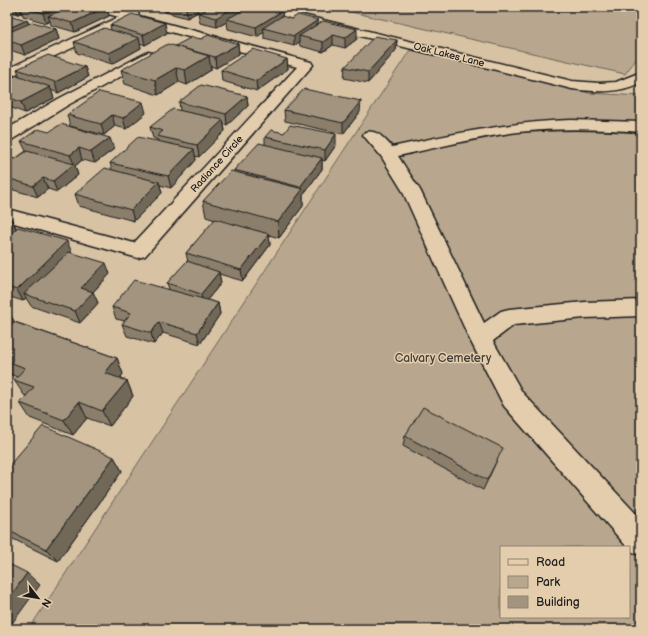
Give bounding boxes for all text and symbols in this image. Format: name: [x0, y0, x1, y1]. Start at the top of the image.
street label: Oak Lakes Lane: [412, 40, 486, 70]
street label: Radiance Circle: [188, 133, 246, 195]
park label: Calvary Cemetery: [395, 351, 492, 366]
legend: [500, 546, 630, 618]
text: Road: [536, 555, 565, 570]
text: Park: [536, 575, 560, 590]
north arrow: [18, 578, 58, 618]
text: Building: [536, 595, 580, 610]
text: N: [38, 596, 54, 610]

